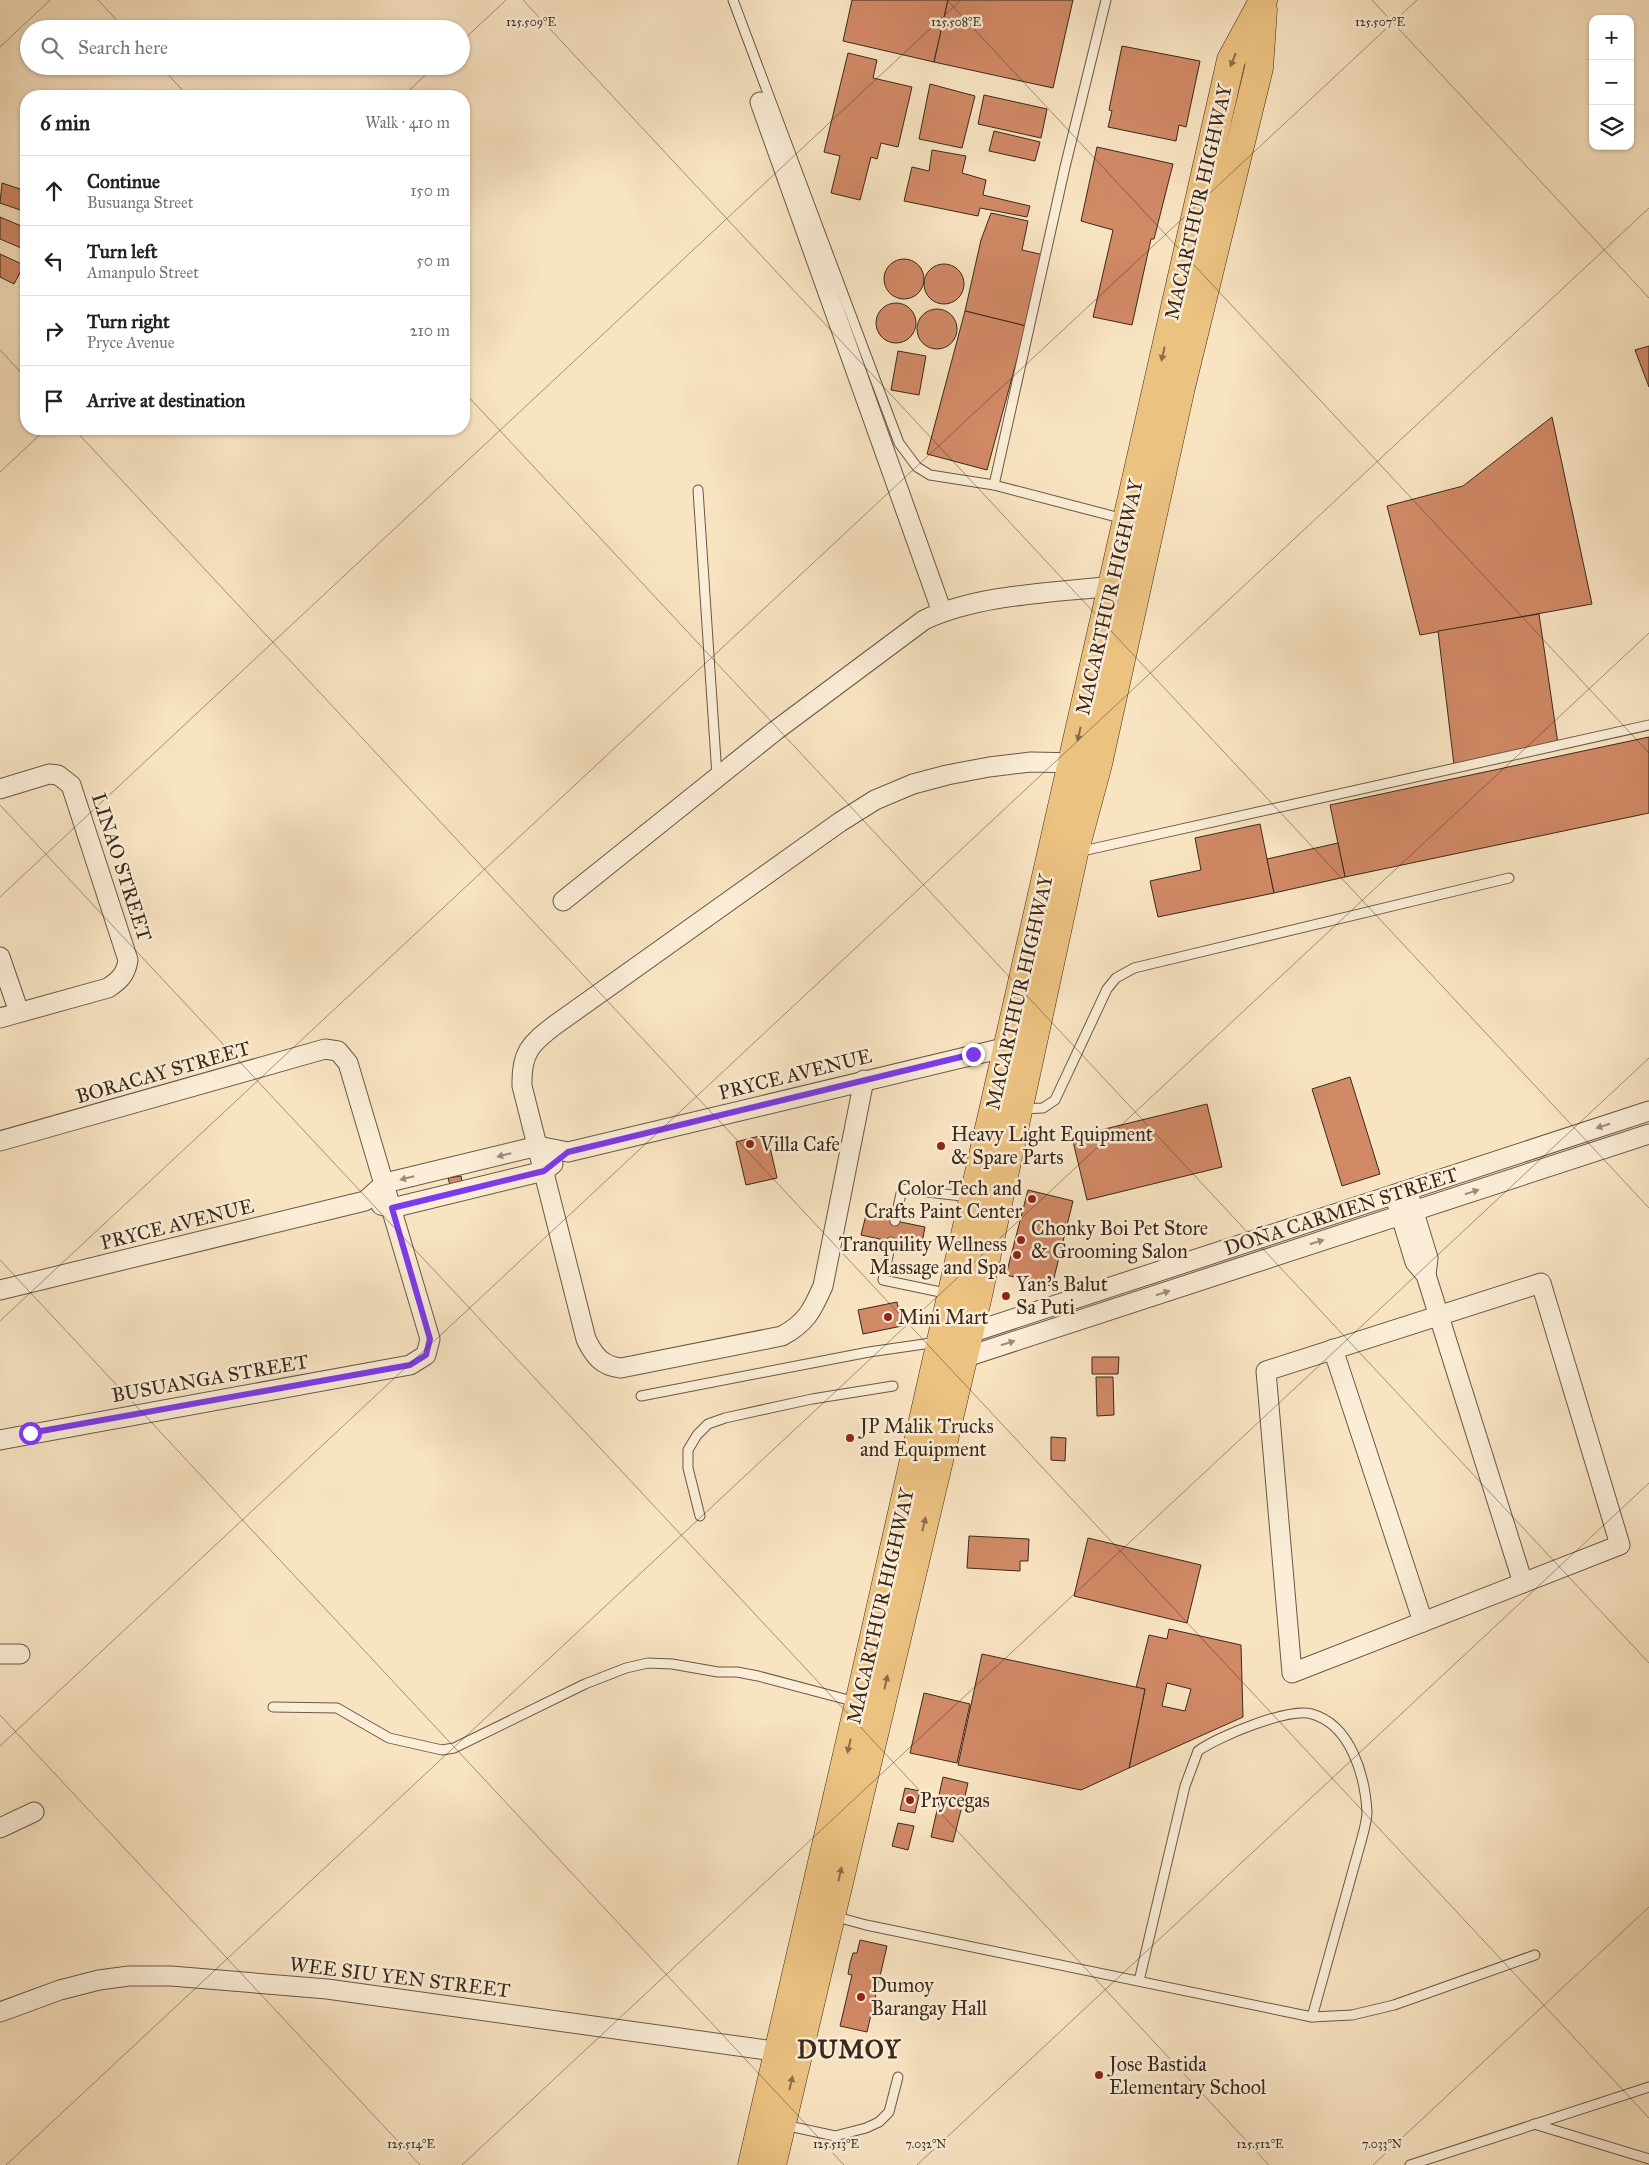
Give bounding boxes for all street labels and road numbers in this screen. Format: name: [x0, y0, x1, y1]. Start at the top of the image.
street label: MACARTHUR HIGHWAY: [1159, 81, 1237, 322]
street label: MACARTHUR HIGHWAY: [1070, 476, 1148, 717]
street label: LINAO STREET: [87, 790, 157, 944]
street label: MACARTHUR HIGHWAY: [980, 871, 1058, 1112]
street label: BORACAY STREET: [73, 1035, 253, 1108]
street label: PRYCE AVENUE: [716, 1043, 874, 1105]
street label: DOÑA CARMEN STREET: [1221, 1161, 1461, 1260]
street label: PRYCE AVENUE: [98, 1193, 256, 1255]
street label: BUSUANGA STREET: [110, 1349, 311, 1407]
street label: MACARTHUR HIGHWAY: [841, 1485, 919, 1726]
street label: WEE SIU YEN STREET: [288, 1952, 512, 2002]

